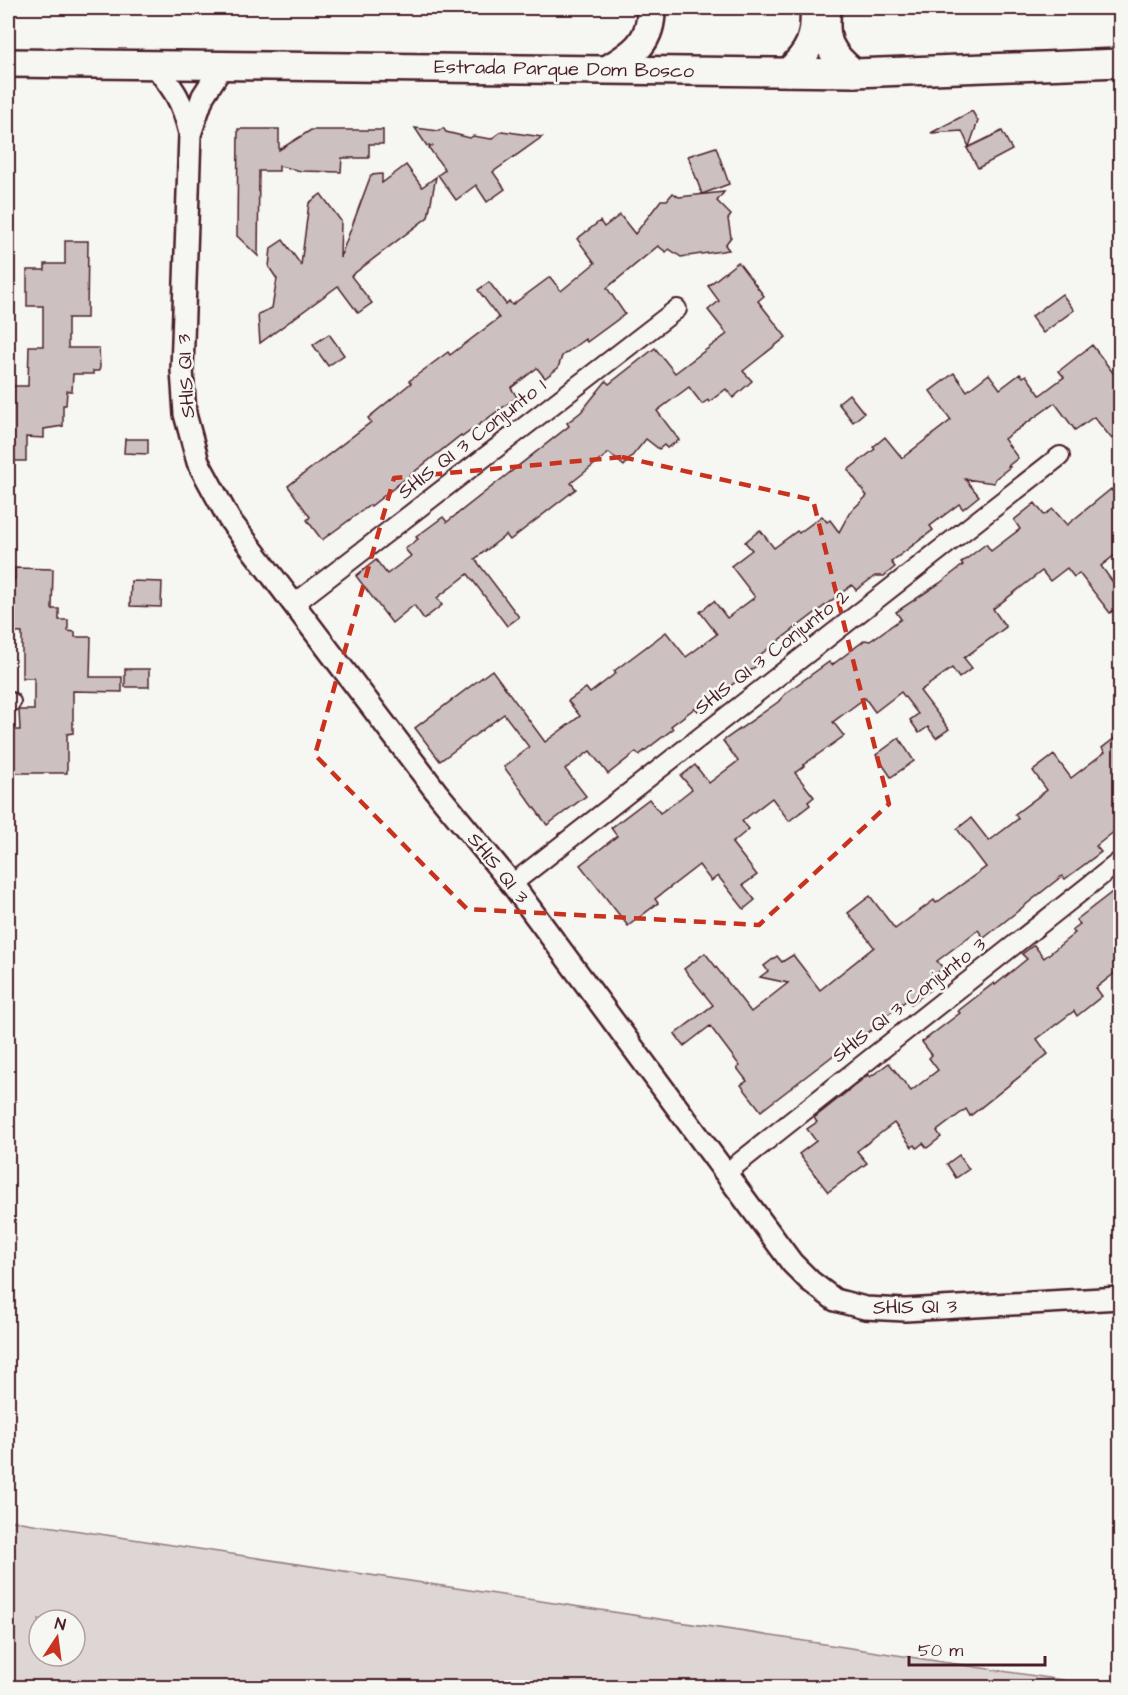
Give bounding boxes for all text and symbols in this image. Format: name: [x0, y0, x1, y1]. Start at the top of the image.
street label: Estrada Parque Dom Bosco: [434, 53, 694, 85]
street label: SHIS QI 3: [170, 333, 202, 419]
street label: SHIS QI 3 Conjunto 1: [392, 372, 552, 506]
street label: SHIS QI 3 Conjunto 2: [688, 582, 856, 722]
street label: SHIS QI 3: [461, 826, 535, 910]
street label: SHIS QI 3 Conjunto 3: [826, 931, 992, 1069]
street label: SHIS QI 3: [873, 1292, 957, 1322]
north arrow: [27, 1608, 87, 1668]
text: N: [53, 1613, 68, 1636]
scale bar: [909, 1629, 1046, 1667]
text: 50 m: [918, 1638, 963, 1663]

